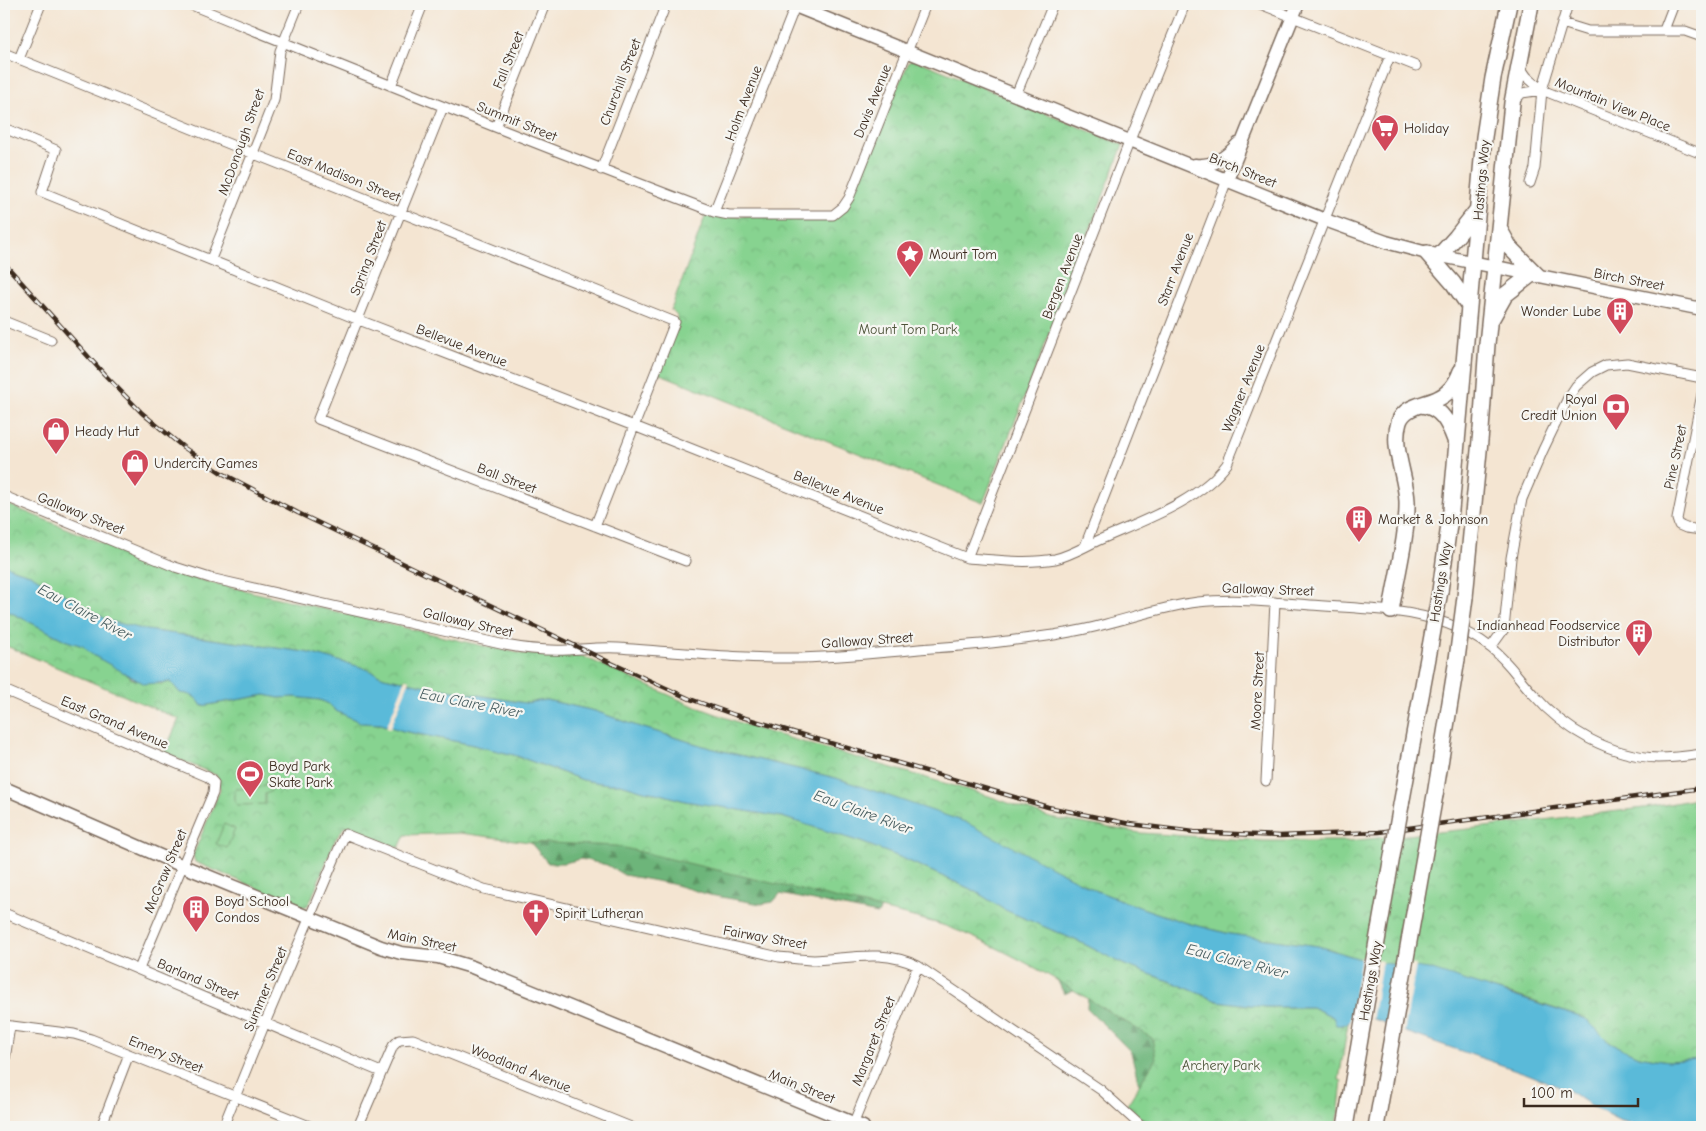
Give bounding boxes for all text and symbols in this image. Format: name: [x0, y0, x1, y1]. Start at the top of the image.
street label: Fall Street: [489, 28, 528, 91]
street label: Churchill Street: [596, 35, 645, 128]
street label: Davis Avenue: [850, 62, 895, 141]
street label: Holm Avenue: [721, 63, 766, 143]
street label: Mountain View Place: [1553, 74, 1673, 135]
street label: McDonough Street: [214, 86, 269, 198]
street label: Summit Street: [474, 98, 560, 146]
supermarket icon: Holiday: [1370, 113, 1400, 152]
place label: Holiday: [1404, 120, 1449, 137]
street label: Hastings Way: [1470, 138, 1494, 221]
street label: East Madison Street: [285, 145, 404, 206]
street label: Birch Street: [1207, 149, 1280, 192]
street label: Spring Street: [346, 217, 391, 298]
street label: Starr Avenue: [1154, 230, 1197, 308]
street label: Bergen Avenue: [1038, 231, 1087, 321]
place icon: Mount Tom: [895, 239, 925, 278]
place label: Mount Tom: [929, 246, 997, 263]
street label: Birch Street: [1592, 264, 1666, 295]
building icon: Wonder Lube: [1605, 296, 1635, 335]
place label: Wonder Lube: [1521, 303, 1601, 320]
street label: Bellevue Avenue: [414, 320, 510, 371]
park label: Mount Tom Park: [858, 321, 958, 338]
street label: Wagner Avenue: [1218, 342, 1269, 435]
place label: Royal Credit Union: [1521, 391, 1597, 424]
bank icon: Royal Credit Union: [1601, 392, 1631, 431]
shop icon: Heady Hut: [41, 416, 71, 455]
street label: Pine Street: [1660, 422, 1691, 491]
place label: Heady Hut: [75, 423, 140, 440]
shop icon: Undercity Games: [120, 448, 150, 487]
place label: Undercity Games: [154, 455, 258, 472]
street label: Ball Street: [475, 459, 540, 498]
street label: Bellevue Avenue: [791, 467, 887, 518]
street label: Galloway Street: [35, 488, 128, 539]
building icon: Market & Johnson: [1344, 504, 1374, 543]
place label: Market & Johnson: [1378, 511, 1488, 528]
street label: Hastings Way: [1426, 540, 1455, 623]
street label: Galloway Street: [1222, 579, 1315, 600]
water label: Eau Claire River: [35, 580, 136, 645]
street label: Galloway Street: [421, 604, 516, 641]
place label: Indianhead Foodservice Distributor: [1477, 617, 1620, 650]
building icon: Indianhead Foodservice Distributor: [1624, 618, 1654, 657]
street label: Galloway Street: [821, 629, 915, 652]
street label: Moore Street: [1247, 650, 1268, 731]
water label: Eau Claire River: [419, 684, 524, 722]
street label: East Grand Avenue: [58, 692, 171, 753]
place label: Boyd Park Skate Park: [269, 758, 333, 791]
sports icon: Boyd Park Skate Park: [235, 759, 265, 798]
water label: Eau Claire River: [811, 786, 916, 838]
street label: McGraw Street: [140, 826, 191, 916]
place label: Boyd School Condos: [215, 893, 289, 926]
building icon: Boyd School Condos: [181, 894, 211, 933]
church icon: Spirit Lutheran: [521, 898, 551, 937]
place label: Spirit Lutheran: [555, 905, 644, 922]
street label: Fairway Street: [722, 922, 809, 953]
street label: Main Street: [386, 925, 459, 956]
street label: Hastings Way: [1355, 939, 1386, 1022]
water label: Eau Claire River: [1185, 940, 1290, 982]
street label: Summer Street: [240, 943, 291, 1034]
street label: Barland Street: [155, 955, 242, 1005]
street label: Margaret Street: [848, 993, 899, 1088]
street label: Emery Street: [126, 1032, 206, 1077]
street label: Woodland Avenue: [468, 1041, 573, 1096]
park label: Archery Park: [1182, 1057, 1260, 1074]
street label: Main Street: [766, 1066, 838, 1108]
scale bar: [1524, 1076, 1637, 1108]
text: 100 m: [1531, 1084, 1573, 1102]

